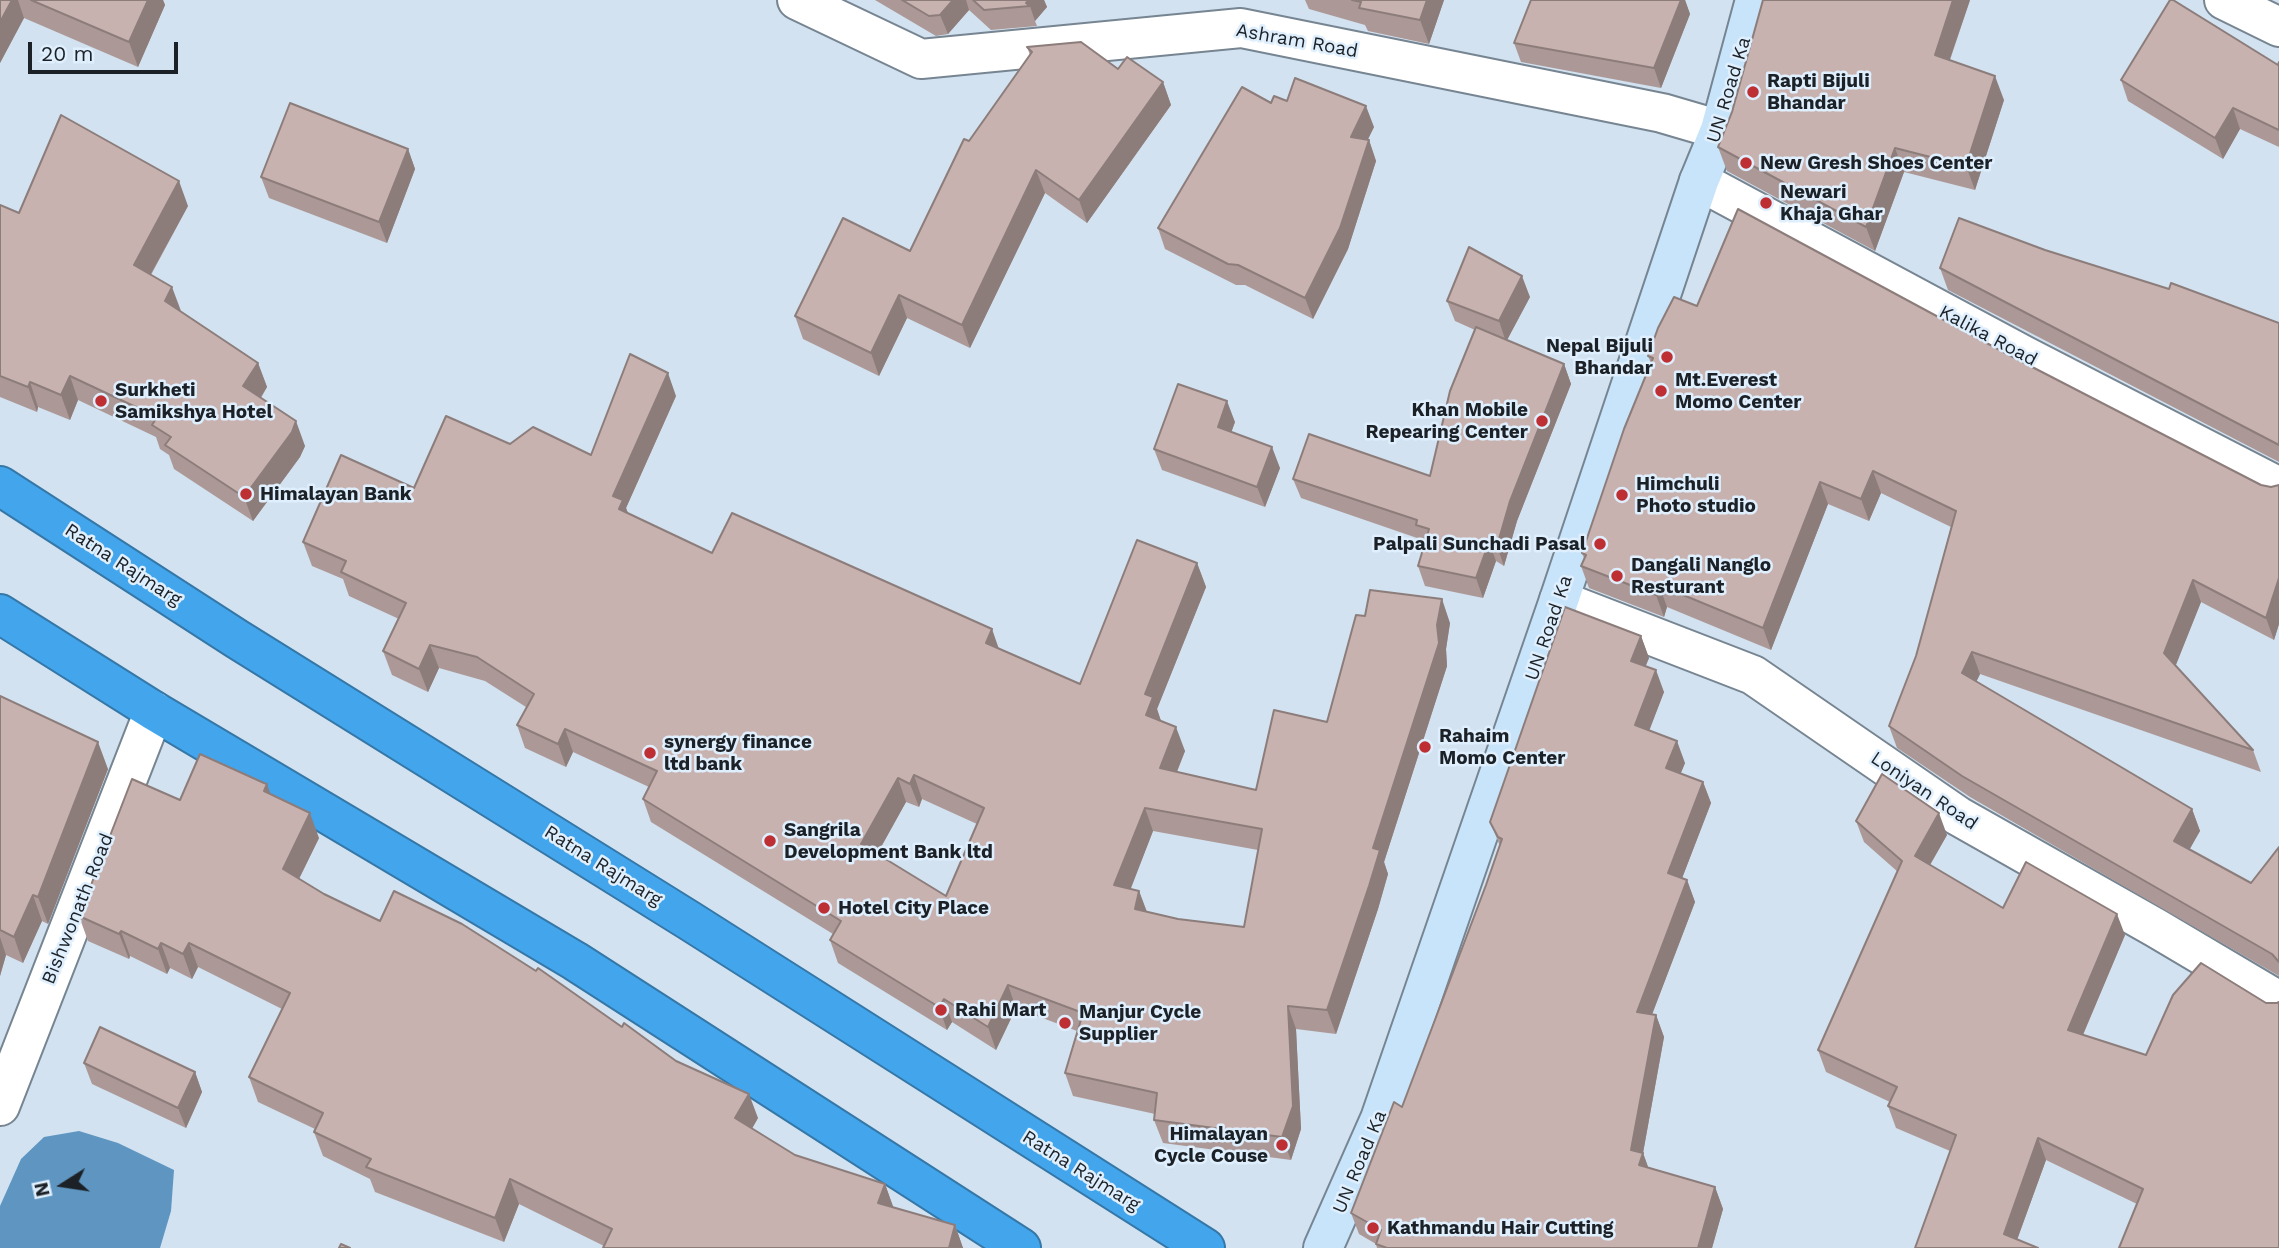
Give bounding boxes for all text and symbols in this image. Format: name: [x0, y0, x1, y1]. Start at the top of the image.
street label: Ashram Road: [1234, 19, 1360, 63]
scale bar: [32, 28, 182, 72]
street label: UN Road Ka: [1702, 34, 1756, 146]
text: 20 m: [41, 41, 93, 66]
place label: Rapti Bijuli Bhandar: [1767, 70, 1870, 114]
marker: Rapti Bijuli Bhandar: [1745, 84, 1761, 100]
place label: New Gresh Shoes Center: [1760, 152, 1993, 174]
marker: New Gresh Shoes Center: [1738, 155, 1754, 171]
place label: Newari Khaja Ghar: [1780, 181, 1883, 225]
marker: Newari Khaja Ghar: [1758, 195, 1774, 211]
street label: Kalika Road: [1935, 301, 2041, 371]
place label: Nepal Bijuli Bhandar: [1546, 335, 1653, 379]
marker: Nepal Bijuli Bhandar: [1659, 349, 1675, 365]
place label: Mt.Everest Momo Center: [1675, 369, 1801, 413]
place label: Surkheti Samikshya Hotel: [115, 379, 273, 423]
marker: Mt.Everest Momo Center: [1653, 383, 1669, 399]
marker: Surkheti Samikshya Hotel: [93, 393, 109, 409]
place label: Khan Mobile Repearing Center: [1365, 399, 1528, 443]
marker: Khan Mobile Repearing Center: [1534, 413, 1550, 429]
place label: Himchuli Photo studio: [1636, 473, 1756, 517]
place label: Himalayan Bank: [260, 483, 412, 505]
marker: Himalayan Bank: [238, 486, 254, 502]
marker: Himchuli Photo studio: [1614, 487, 1630, 503]
street label: Ratna Rajmarg: [60, 519, 186, 611]
place label: Palpali Sunchadi Pasal: [1373, 533, 1586, 555]
marker: Palpali Sunchadi Pasal: [1592, 536, 1608, 552]
place label: Dangali Nanglo Resturant: [1631, 554, 1771, 598]
marker: Dangali Nanglo Resturant: [1609, 568, 1625, 584]
street label: UN Road Ka: [1520, 572, 1578, 684]
place label: Rahaim Momo Center: [1439, 725, 1565, 769]
place label: synergy finance ltd bank: [664, 731, 812, 775]
marker: Rahaim Momo Center: [1417, 739, 1433, 755]
marker: synergy finance ltd bank: [642, 745, 658, 761]
street label: Loniyan Road: [1866, 747, 1982, 835]
place label: Sangrila Development Bank ltd: [784, 819, 993, 863]
street label: Ratna Rajmarg: [540, 821, 666, 911]
street label: Bishwonath Road: [37, 830, 119, 988]
marker: Sangrila Development Bank ltd: [762, 833, 778, 849]
place label: Hotel City Place: [838, 897, 989, 919]
marker: Hotel City Place: [816, 900, 832, 916]
place label: Rahi Mart: [955, 999, 1046, 1021]
place label: Manjur Cycle Supplier: [1079, 1001, 1201, 1045]
marker: Rahi Mart: [933, 1002, 949, 1018]
marker: Manjur Cycle Supplier: [1057, 1015, 1073, 1031]
street label: UN Road Ka: [1328, 1107, 1392, 1217]
place label: Himalayan Cycle Couse: [1154, 1123, 1268, 1167]
street label: Ratna Rajmarg: [1018, 1126, 1144, 1216]
marker: Himalayan Cycle Couse: [1274, 1137, 1290, 1153]
north arrow: [28, 1150, 98, 1220]
text: N: [29, 1180, 55, 1199]
place label: Kathmandu Hair Cutting: [1387, 1217, 1613, 1239]
marker: Kathmandu Hair Cutting: [1365, 1220, 1381, 1236]

